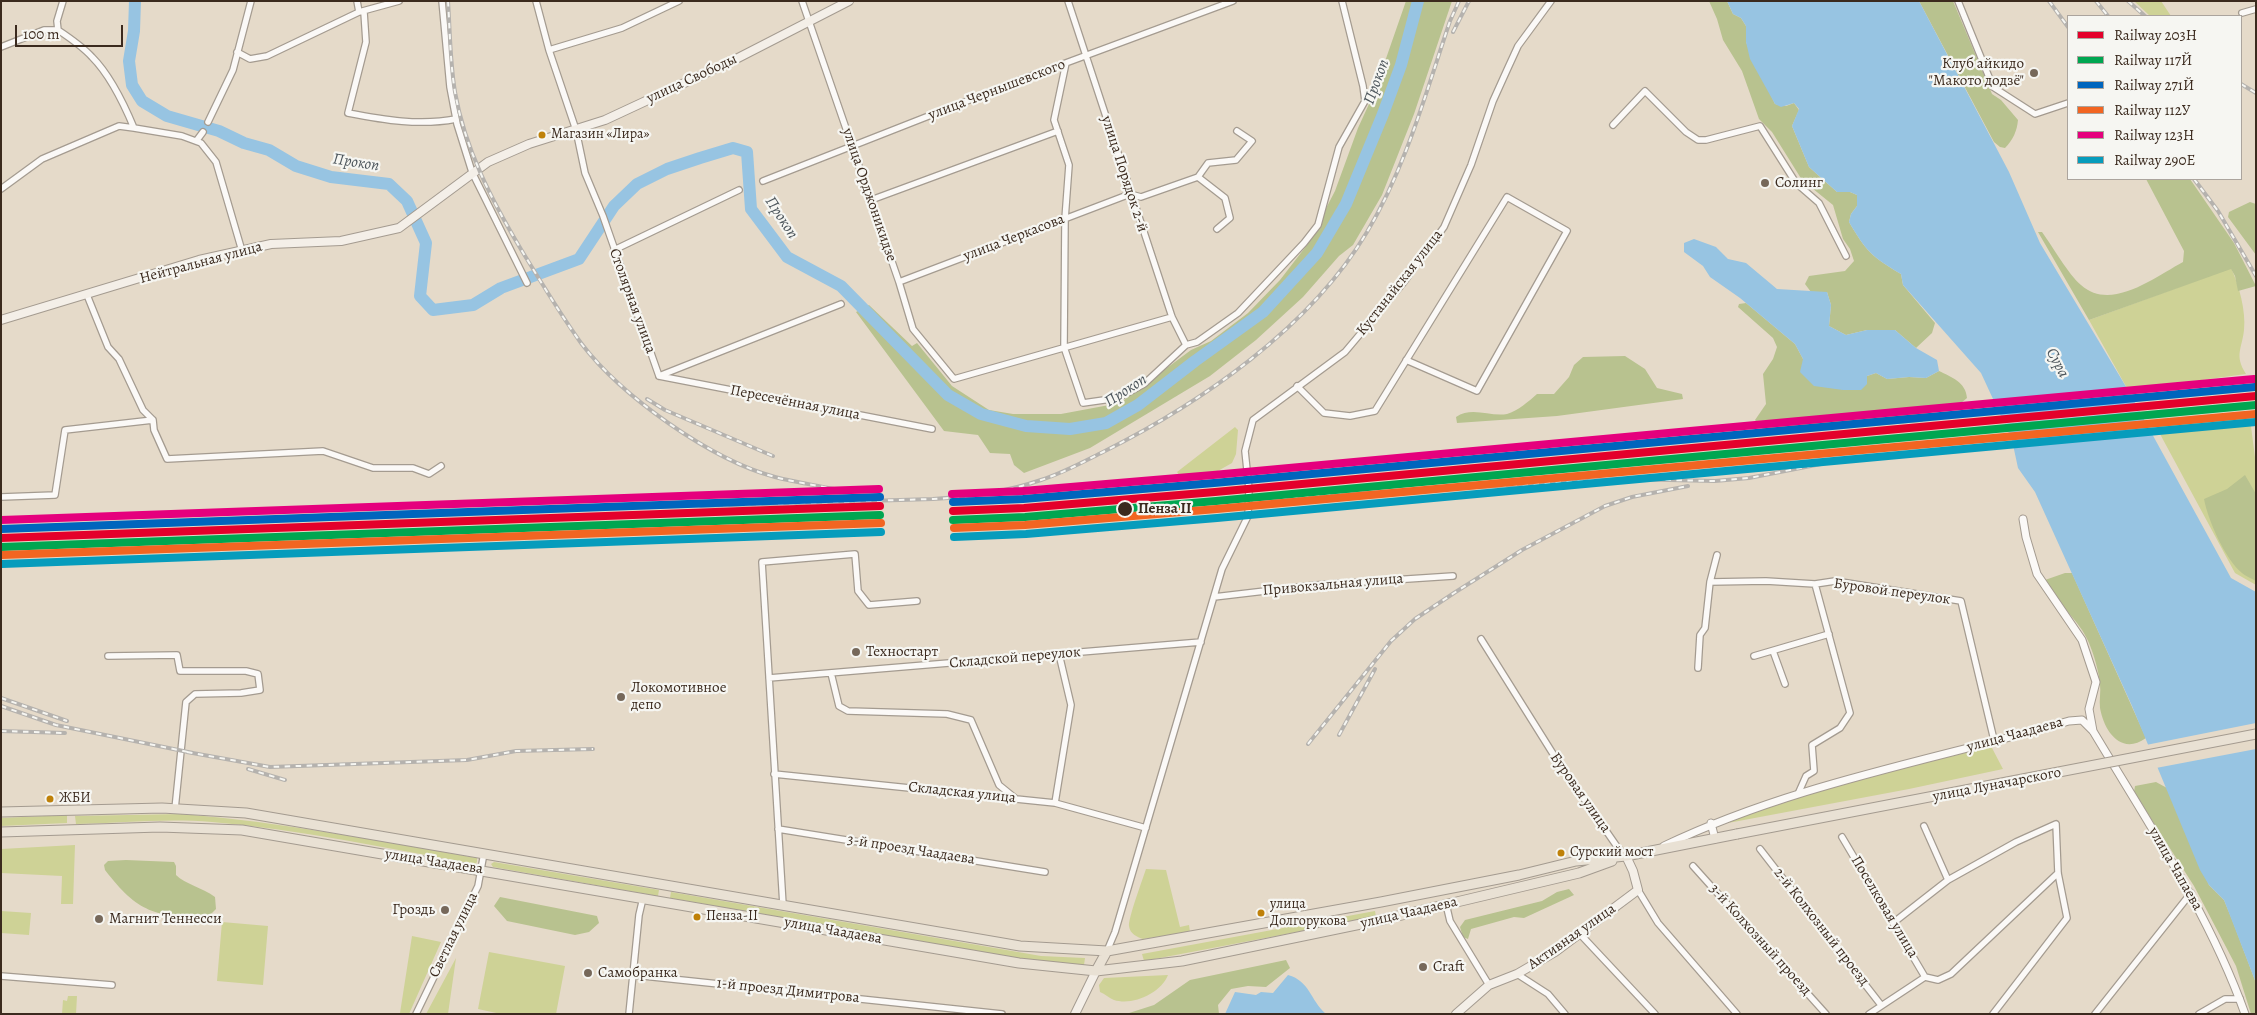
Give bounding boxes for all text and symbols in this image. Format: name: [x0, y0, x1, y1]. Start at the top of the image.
scale bar: [18, 15, 125, 47]
legend: [2067, 15, 2242, 180]
text: 100 m: [23, 24, 60, 44]
text: Railway 203Н: [2114, 25, 2197, 45]
street label: улица Свободы: [644, 50, 740, 108]
text: Railway 117Й: [2114, 50, 2192, 70]
place label: Клуб айкидо "Макото додзё": [1928, 55, 2024, 90]
street label: улица Чернышевского: [926, 56, 1068, 124]
water label: Прокоп: [1360, 57, 1394, 107]
marker: Клуб айкидо "Макото додзё": [2028, 67, 2040, 79]
text: Railway 271Й: [2114, 75, 2194, 95]
text: Railway 112У: [2114, 100, 2191, 120]
street label: улица Порядок 2-й: [1097, 114, 1151, 234]
text: Railway 123Н: [2114, 125, 2194, 145]
street label: улица Орджоникидзе: [838, 126, 900, 264]
place label: Магазин «Лира»: [551, 127, 650, 143]
marker: Магазин «Лира»: [537, 130, 547, 140]
water label: Прокоп: [331, 150, 381, 176]
text: Railway 290Е: [2114, 150, 2195, 170]
place label: Солинг: [1775, 174, 1823, 192]
marker: Солинг: [1759, 177, 1771, 189]
water label: Прокоп: [760, 193, 802, 243]
street label: улица Черкасова: [961, 210, 1067, 266]
street label: Кустанайская улица: [1353, 226, 1447, 340]
street label: Нейтральная улица: [138, 238, 264, 288]
street label: Столярная улица: [605, 246, 659, 356]
water label: Сура: [2041, 345, 2073, 381]
water label: Прокоп: [1101, 370, 1151, 412]
street label: Пересечённая улица: [729, 382, 861, 424]
marker: Пенза II: [1116, 500, 1134, 518]
place label: Пенза II: [1138, 500, 1192, 518]
street label: Привокзальная улица: [1262, 570, 1404, 600]
street label: Буровой переулок: [1833, 575, 1951, 609]
place label: Техностарт: [866, 643, 938, 661]
street label: Складской переулок: [949, 643, 1081, 673]
marker: Техностарт: [850, 646, 862, 658]
place label: Локомотивное депо: [631, 679, 727, 714]
marker: Локомотивное депо: [615, 691, 627, 703]
street label: улица Чаадаева: [1965, 714, 2065, 756]
street label: Буровая улица: [1546, 749, 1614, 837]
street label: улица Луначарского: [1931, 764, 2063, 806]
street label: Складская улица: [907, 778, 1017, 808]
place label: ЖБИ: [59, 791, 91, 807]
marker: ЖБИ: [45, 794, 55, 804]
street label: улица Чапаева: [2144, 824, 2206, 914]
street label: 3-й проезд Чаадаева: [846, 831, 976, 869]
street label: улица Чаадаева: [384, 845, 484, 879]
place label: Сурский мост: [1570, 845, 1654, 861]
marker: Сурский мост: [1556, 848, 1566, 858]
street label: Поселковая улица: [1846, 853, 1922, 961]
street label: 2-й Колхозный проезд: [1769, 864, 1873, 990]
street label: 3-й Колхозный проезд: [1705, 880, 1815, 1000]
street label: Светлая улица: [426, 889, 482, 981]
street label: улица Чаадаева: [1359, 893, 1459, 933]
place label: улица Долгорукова: [1270, 897, 1347, 930]
street label: Активная улица: [1525, 900, 1619, 974]
place label: Гроздь: [392, 901, 435, 919]
marker: Гроздь: [439, 904, 451, 916]
marker: улица Долгорукова: [1256, 908, 1266, 918]
place label: Пенза-II: [706, 909, 758, 925]
place label: Магнит Теннесси: [109, 910, 222, 928]
marker: Пенза-II: [692, 912, 702, 922]
marker: Магнит Теннесси: [93, 913, 105, 925]
street label: улица Чаадаева: [783, 914, 883, 948]
place label: Craft: [1433, 958, 1464, 976]
marker: Craft: [1417, 961, 1429, 973]
place label: Самобранка: [598, 964, 678, 982]
marker: Самобранка: [582, 967, 594, 979]
street label: 1-й проезд Димитрова: [716, 975, 860, 1007]

